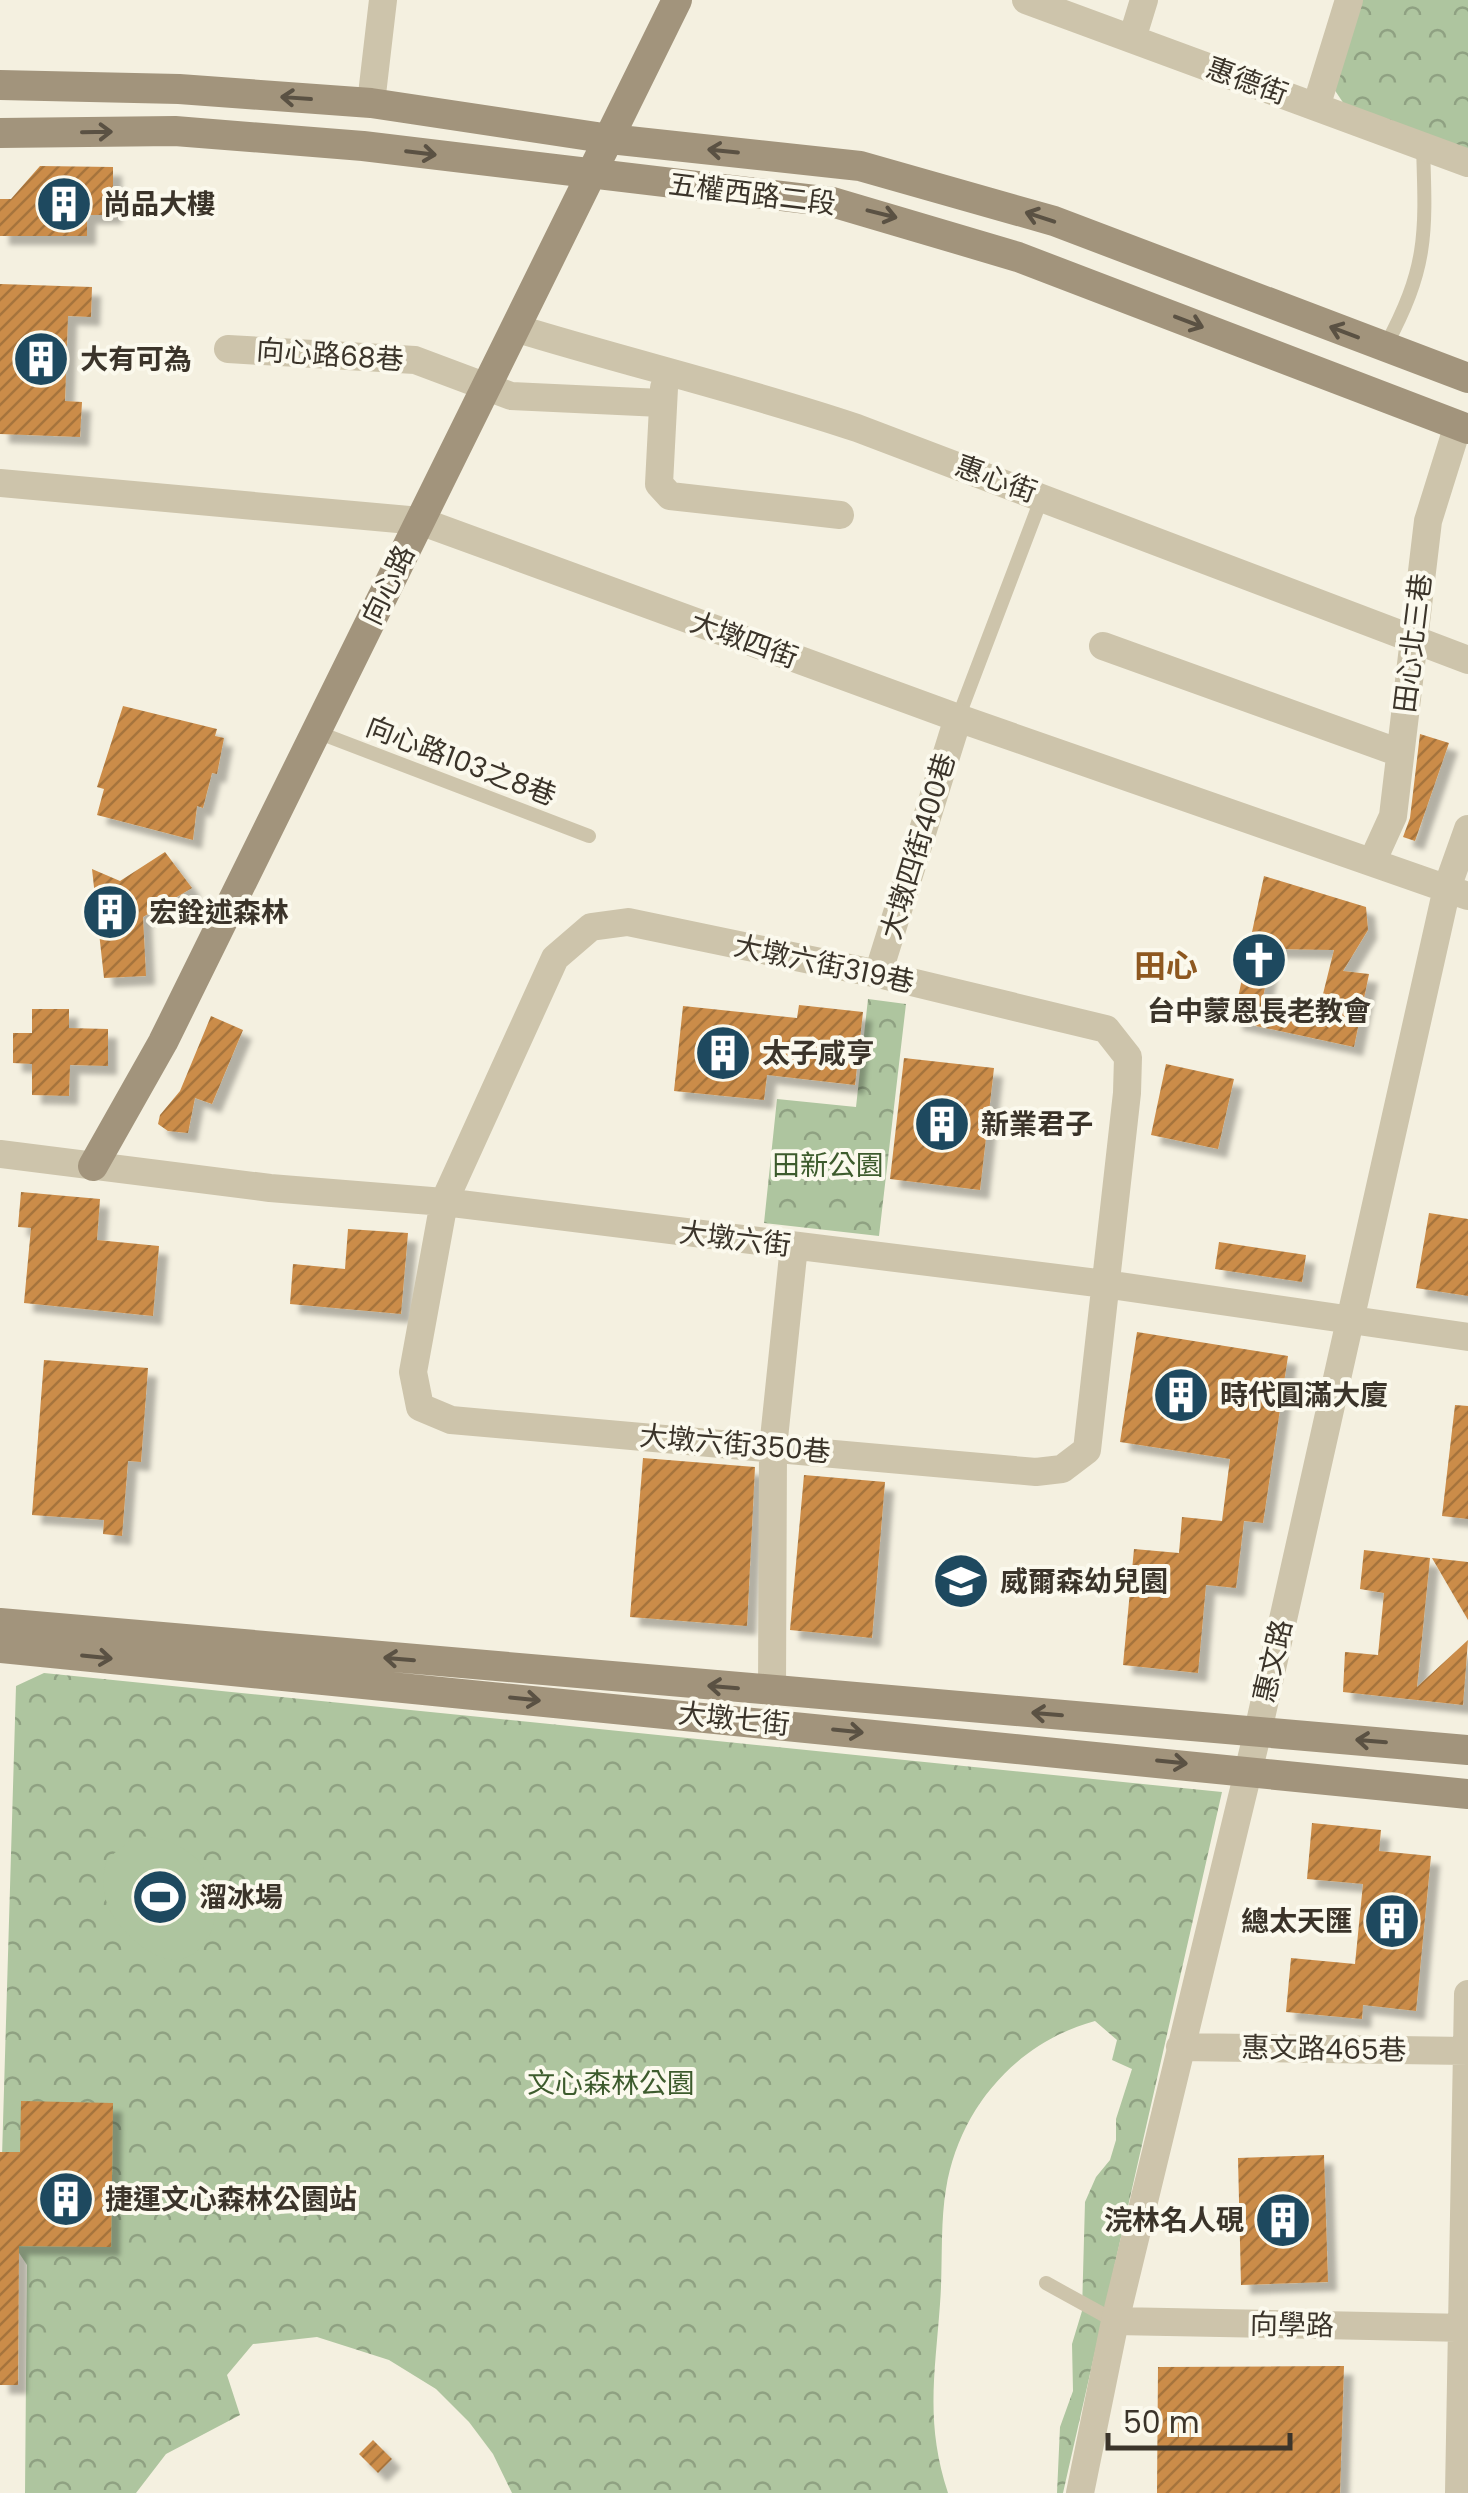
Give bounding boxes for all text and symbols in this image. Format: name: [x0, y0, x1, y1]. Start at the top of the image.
street label: 惠德街: [1201, 48, 1293, 114]
one-way arrow: [281, 88, 313, 107]
one-way arrow: [80, 122, 113, 142]
one-way arrow: [707, 141, 740, 160]
one-way arrow: [405, 144, 437, 163]
street label: 五權西路二段: [666, 164, 838, 224]
building icon: 尚品大樓: [34, 174, 94, 234]
place label: 尚品大樓: [103, 185, 215, 224]
one-way arrow: [865, 206, 897, 224]
one-way arrow: [1025, 207, 1056, 225]
one-way arrow: [1172, 314, 1203, 332]
one-way arrow: [1329, 322, 1360, 340]
building icon: 大有可為: [11, 329, 71, 389]
street label: 向心路68巷: [255, 330, 405, 380]
place label: 大有可為: [80, 340, 192, 379]
street label: 惠心街: [950, 446, 1042, 512]
street label: 向心路: [352, 539, 424, 631]
street label: 田心北三巷: [1385, 571, 1441, 715]
street label: 大墩四街: [685, 603, 803, 677]
street label: 向心路103之8巷: [360, 707, 562, 815]
street label: 大墩四街400巷: [871, 748, 965, 944]
building icon: 宏銓述森林: [80, 882, 140, 942]
place label: 宏銓述森林: [149, 893, 289, 932]
street label: 大墩六街319巷: [730, 926, 918, 1002]
church icon: 台中蒙恩長老教會: [1229, 930, 1289, 990]
district label: 田心: [1134, 943, 1198, 988]
place label: 台中蒙恩長老教會: [1147, 992, 1371, 1031]
building icon: 太子咸亨: [693, 1023, 753, 1083]
place label: 太子咸亨: [762, 1034, 874, 1073]
building icon: 新業君子: [912, 1094, 972, 1154]
place label: 新業君子: [981, 1105, 1093, 1144]
park label: 田新公園: [772, 1146, 884, 1185]
street label: 大墩六街: [677, 1213, 793, 1265]
building icon: 時代圓滿大廈: [1151, 1365, 1211, 1425]
place label: 時代圓滿大廈: [1220, 1376, 1388, 1415]
street label: 大墩六街350巷: [638, 1416, 832, 1472]
school or university icon: 威爾森幼兒園: [931, 1551, 991, 1611]
place label: 威爾森幼兒園: [1000, 1562, 1168, 1601]
street label: 惠文路: [1245, 1616, 1301, 1706]
one-way arrow: [80, 1648, 113, 1667]
one-way arrow: [384, 1649, 416, 1668]
one-way arrow: [708, 1678, 740, 1697]
one-way arrow: [508, 1690, 541, 1709]
street label: 大墩七街: [676, 1694, 792, 1744]
one-way arrow: [1032, 1704, 1064, 1723]
one-way arrow: [832, 1721, 864, 1740]
one-way arrow: [1355, 1732, 1388, 1751]
one-way arrow: [1155, 1753, 1188, 1772]
sports icon: 溜冰場: [130, 1867, 190, 1927]
place label: 溜冰場: [199, 1878, 283, 1917]
building icon: 總太天匯: [1362, 1891, 1422, 1951]
place label: 總太天匯: [1241, 1902, 1353, 1941]
street label: 惠文路465巷: [1241, 2028, 1407, 2070]
park label: 文心森林公園: [527, 2064, 695, 2103]
building icon: 捷運文心森林公園站: [36, 2169, 96, 2229]
place label: 捷運文心森林公園站: [105, 2180, 357, 2219]
building icon: 浣林名人硯: [1253, 2190, 1313, 2250]
place label: 浣林名人硯: [1104, 2201, 1244, 2240]
street label: 向學路: [1250, 2305, 1334, 2345]
scale bar: [1108, 2388, 1290, 2450]
text: 50 m: [1123, 2401, 1200, 2444]

